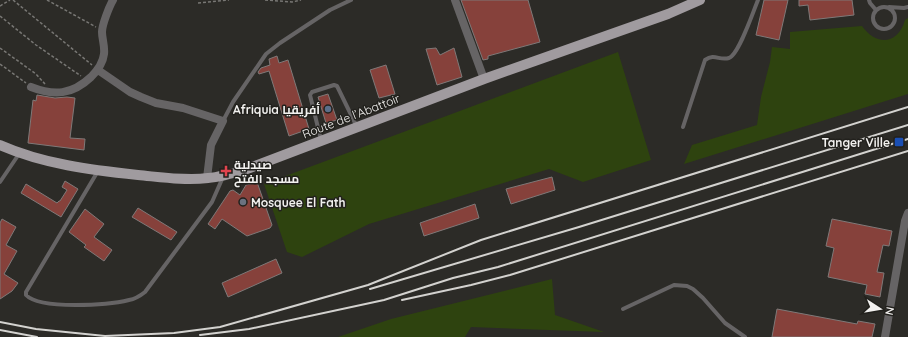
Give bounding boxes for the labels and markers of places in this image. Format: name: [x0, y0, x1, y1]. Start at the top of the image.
place label: Afriquia أفريقيا: [233, 102, 320, 118]
marker: Afriquia أفريقيا: [323, 104, 333, 114]
place label: Tanger Ville: [822, 135, 890, 150]
marker: Tanger Ville: [893, 136, 905, 148]
place label: صيدلية مسجد الفتح: [234, 157, 299, 188]
marker: صيدلية مسجد الفتح: [221, 166, 231, 176]
place label: Mosquee El Fath: [251, 195, 346, 210]
marker: Mosquee El Fath: [238, 197, 248, 207]

